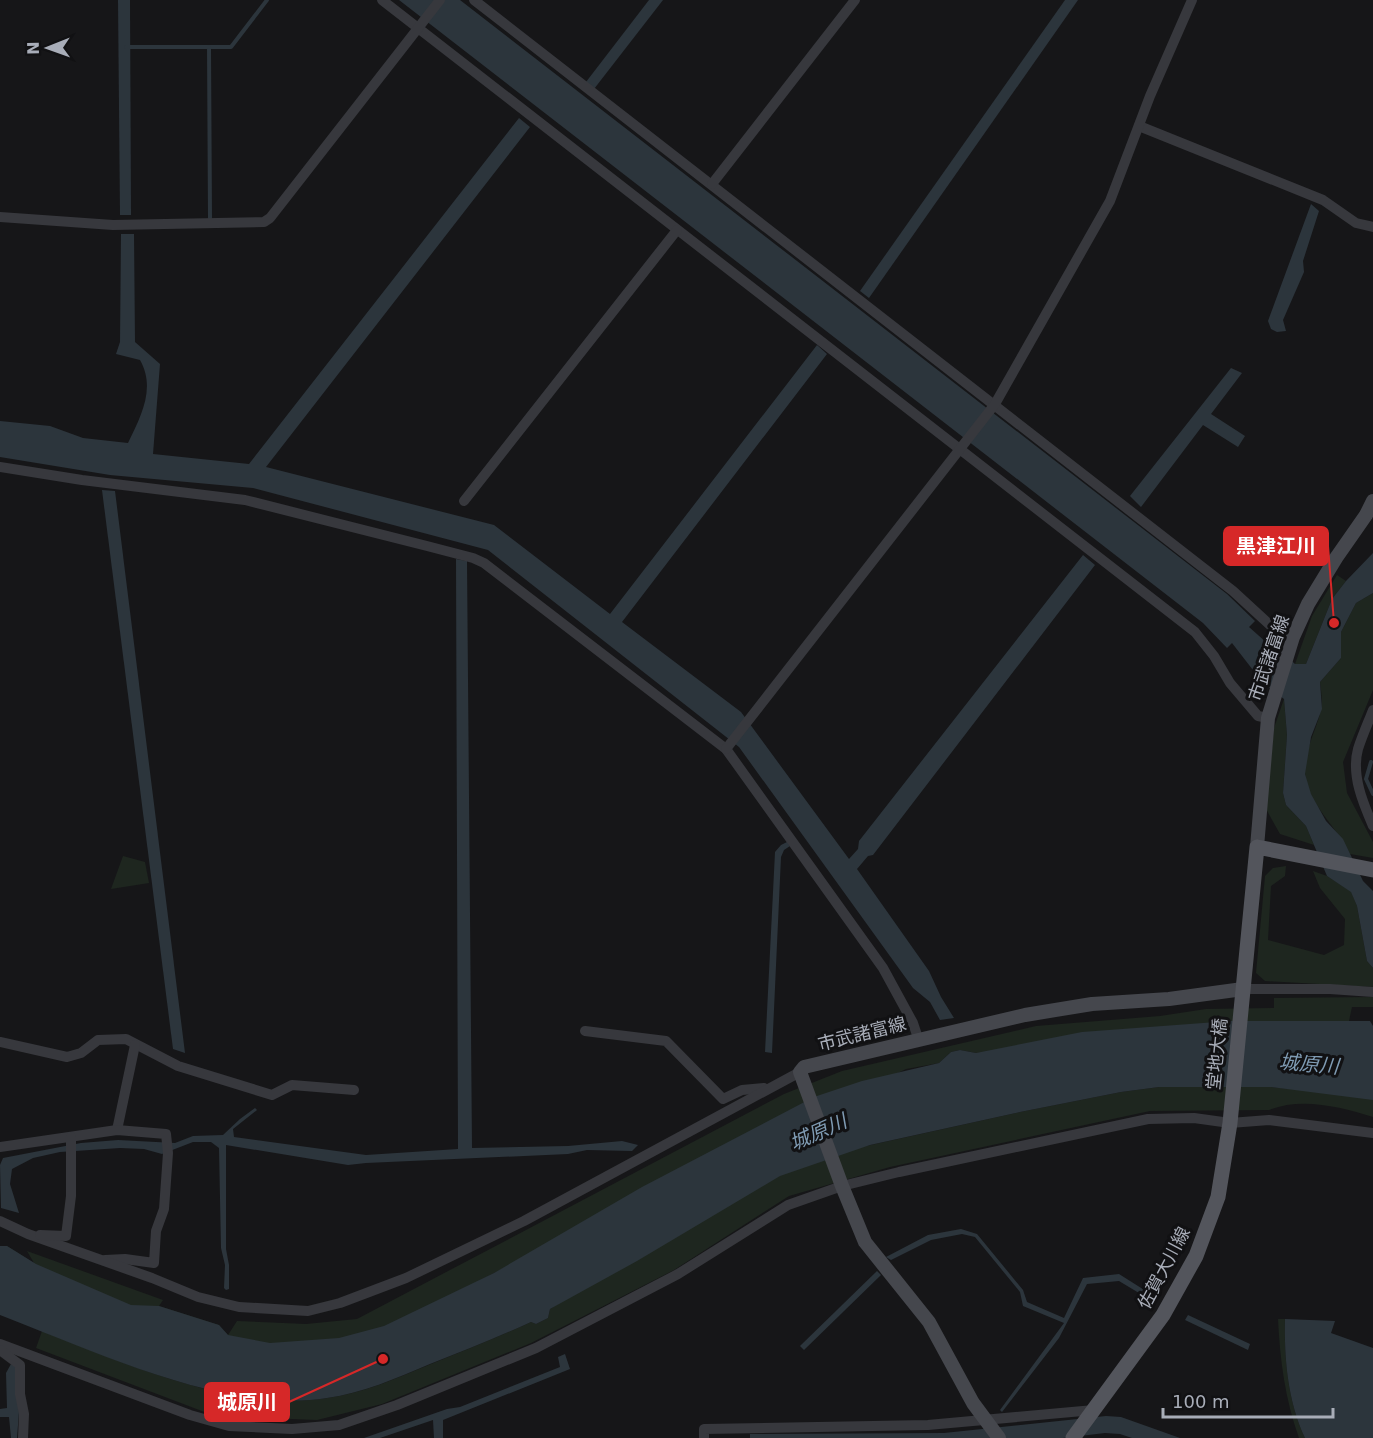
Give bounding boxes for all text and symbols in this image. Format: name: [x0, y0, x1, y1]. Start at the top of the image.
north arrow: [18, 18, 78, 78]
text: N: [24, 41, 43, 55]
callout: 黒津江川: [1224, 527, 1328, 565]
text: 黒津江川: [1236, 534, 1316, 558]
street label: 市武諸富線: [1244, 612, 1293, 704]
street label: 市武諸富線: [816, 1012, 908, 1055]
street label: 堂地大橋: [1202, 1017, 1231, 1091]
water label: 城原川: [1278, 1049, 1342, 1079]
water label: 城原川: [786, 1108, 852, 1155]
street label: 佐賀大川線: [1133, 1223, 1194, 1312]
scale bar: [1163, 1381, 1332, 1419]
callout: 城原川: [205, 1383, 289, 1421]
text: 城原川: [217, 1390, 277, 1414]
text: 100 m: [1172, 1391, 1230, 1412]

